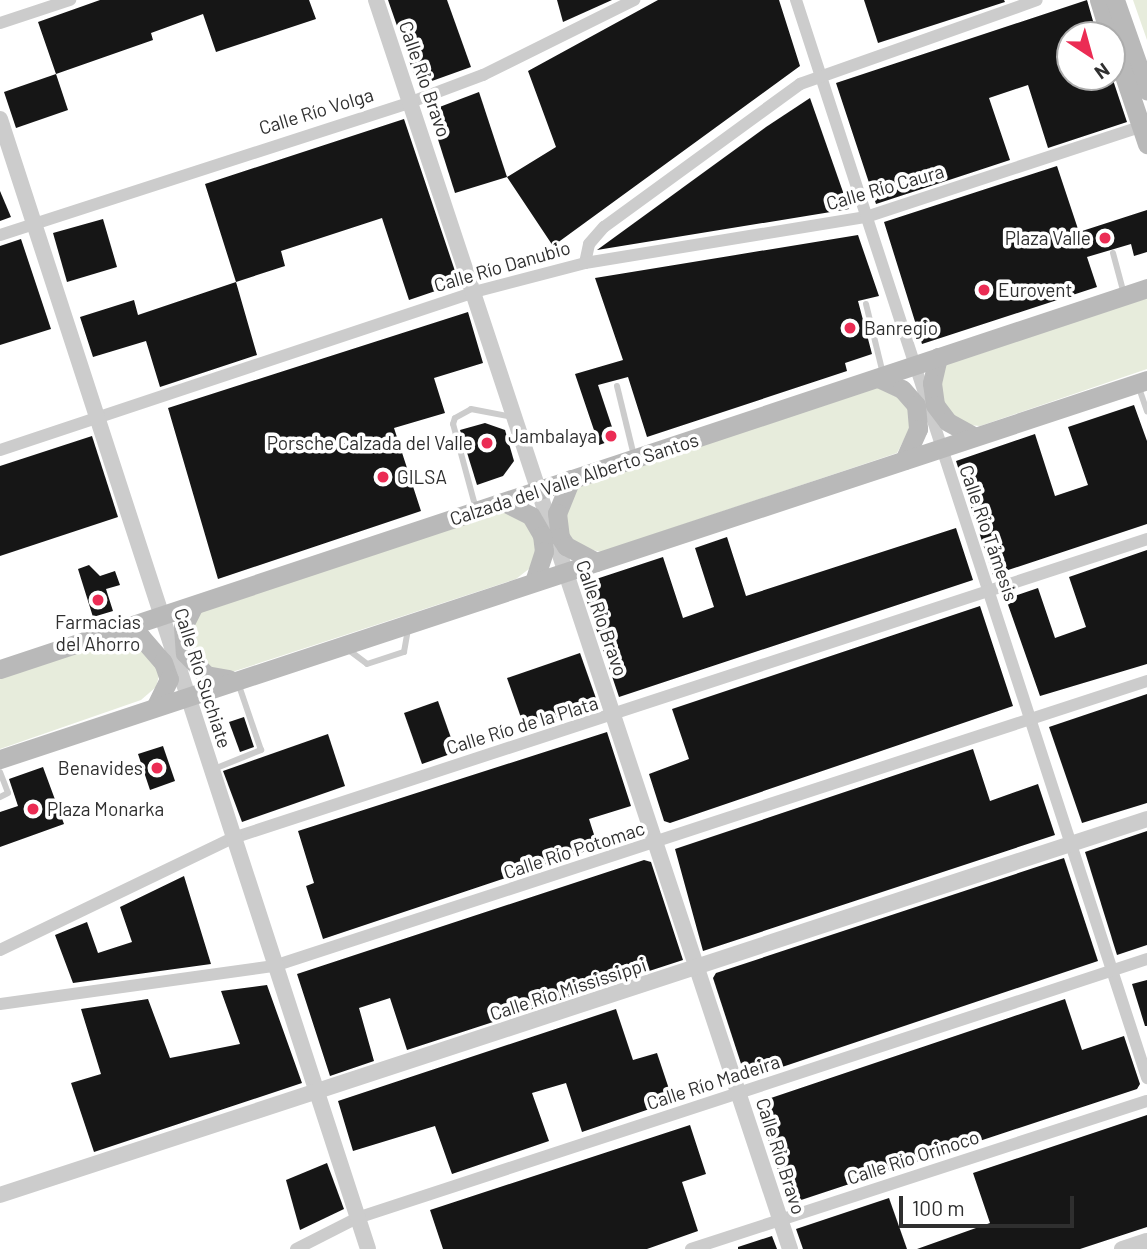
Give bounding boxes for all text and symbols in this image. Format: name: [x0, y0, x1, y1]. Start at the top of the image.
street label: Calle Río Bravo: [395, 18, 455, 140]
north arrow: [1056, 21, 1126, 91]
text: N: [1091, 59, 1114, 85]
street label: Calle Río Volga: [256, 83, 376, 139]
street label: Calle Río Caura: [823, 159, 947, 215]
place label: Plaza Valle: [1005, 227, 1091, 249]
marker: Plaza Valle: [1097, 230, 1113, 246]
street label: Calle Río Danubio: [431, 236, 573, 296]
place label: Eurovent: [998, 279, 1072, 301]
marker: Eurovent: [976, 282, 992, 298]
place label: Banregio: [864, 317, 938, 339]
marker: Banregio: [842, 320, 858, 336]
place label: Jambalaya: [508, 425, 597, 447]
street label: Calzada del Valle Alberto Santos: [447, 428, 701, 530]
marker: Jambalaya: [603, 428, 619, 444]
place label: Porsche Calzada del Valle: [267, 432, 473, 454]
marker: Porsche Calzada del Valle: [479, 435, 495, 451]
street label: Calle Río Támesis: [955, 462, 1023, 604]
place label: GILSA: [397, 466, 447, 488]
marker: GILSA: [375, 469, 391, 485]
street label: Calle Río Bravo: [572, 557, 632, 679]
marker: Farmacias del Ahorro: [90, 592, 106, 608]
street label: Calle Río Suchiate: [170, 605, 236, 751]
place label: Farmacias del Ahorro: [55, 611, 141, 655]
street label: Calle Río de la Plata: [443, 691, 601, 759]
place label: Benavides: [58, 757, 143, 779]
marker: Benavides: [149, 760, 165, 776]
place label: Plaza Monarka: [47, 798, 164, 820]
marker: Plaza Monarka: [25, 801, 41, 817]
street label: Calle Río Potomac: [501, 816, 647, 884]
street label: Calle Río Mississippi: [487, 953, 649, 1025]
street label: Calle Río Madeira: [643, 1050, 783, 1114]
street label: Calle Río Bravo: [751, 1095, 811, 1217]
street label: Calle Río Orinoco: [844, 1125, 982, 1189]
scale bar: [902, 1182, 1077, 1226]
text: 100 m: [912, 1195, 965, 1220]

